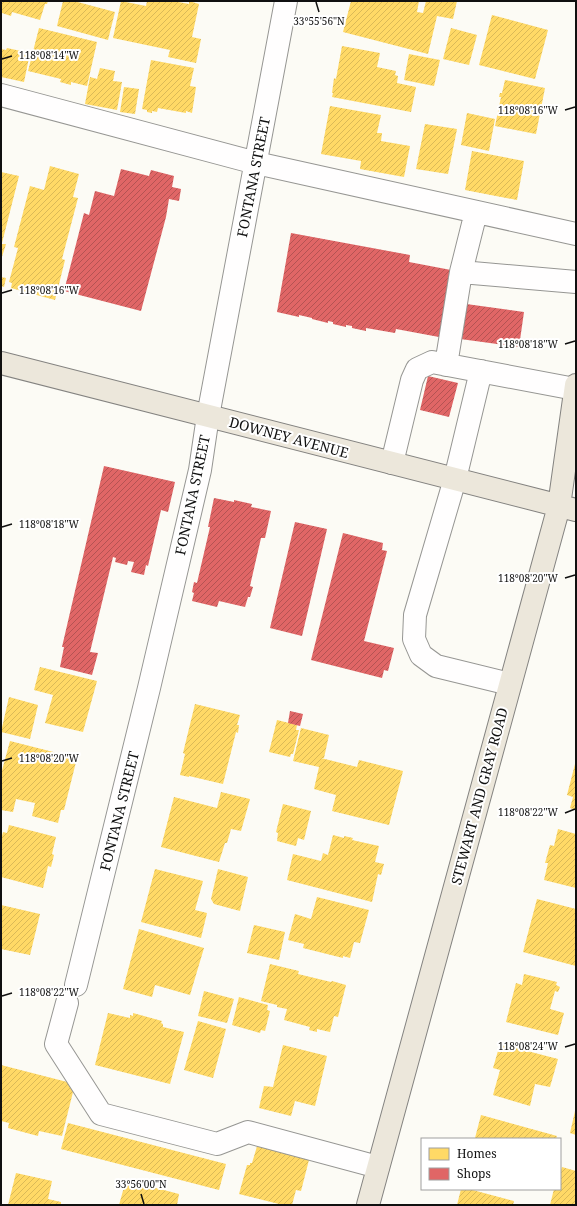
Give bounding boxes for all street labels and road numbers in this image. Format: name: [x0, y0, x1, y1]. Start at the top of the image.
street label: FONTANA STREET: [232, 115, 274, 239]
street label: DOWNEY AVENUE: [227, 412, 351, 462]
street label: FONTANA STREET: [170, 433, 214, 557]
street label: STEWART AND GRAY ROAD: [446, 705, 512, 887]
street label: FONTANA STREET: [95, 749, 143, 873]

